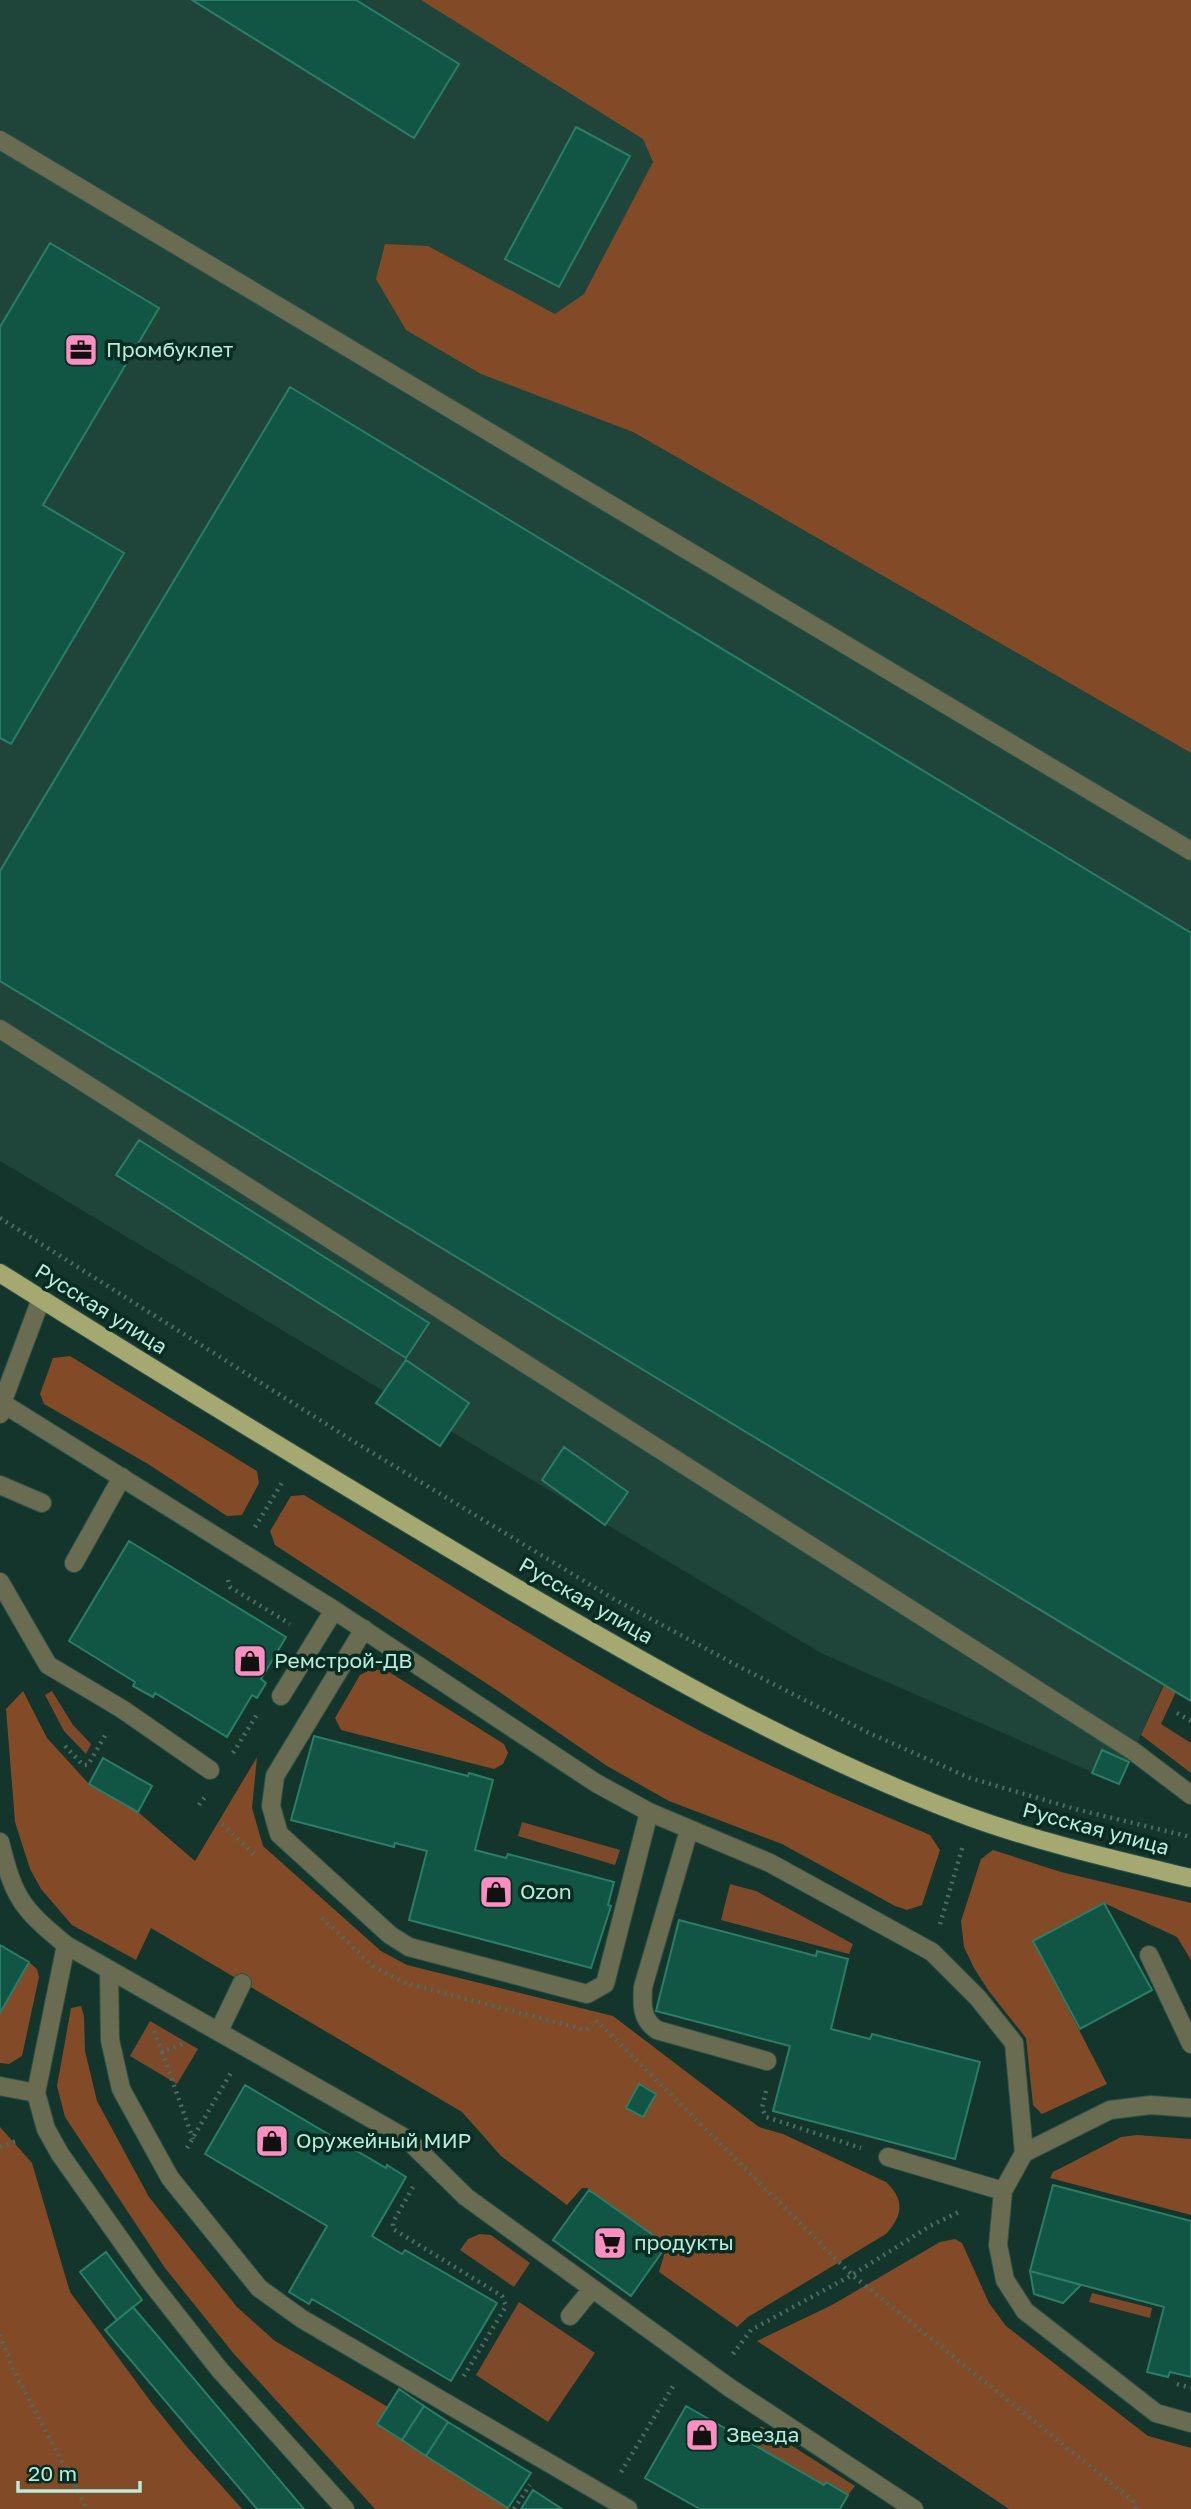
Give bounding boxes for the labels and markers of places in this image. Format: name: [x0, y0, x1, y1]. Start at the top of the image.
office icon: Промбуклет: [62, 331, 100, 369]
place label: Промбуклет: [106, 336, 233, 362]
shop icon: Ремстрой-ДВ: [231, 1642, 269, 1680]
place label: Ремстрой-ДВ: [274, 1647, 412, 1673]
shop icon: Ozon: [477, 1873, 515, 1911]
place label: Ozon: [520, 1878, 572, 1904]
shop icon: Оружейный МИР: [253, 2122, 291, 2160]
place label: Оружейный МИР: [296, 2127, 471, 2153]
supermarket icon: продукты: [591, 2224, 629, 2262]
place label: продукты: [634, 2229, 734, 2255]
shop icon: Звезда: [683, 2416, 721, 2454]
place label: Звезда: [726, 2421, 799, 2447]

